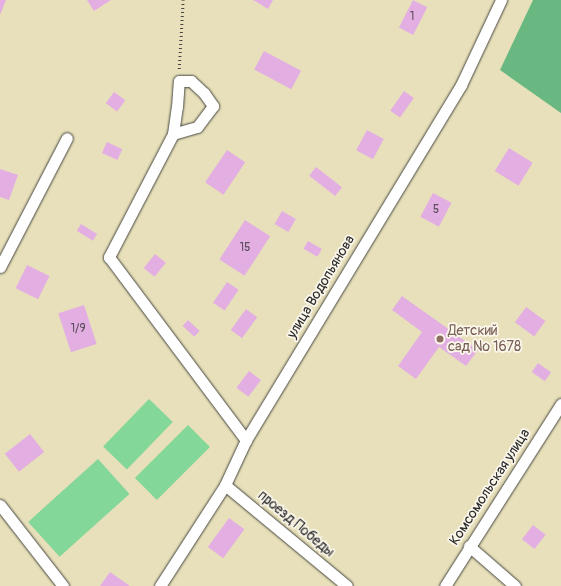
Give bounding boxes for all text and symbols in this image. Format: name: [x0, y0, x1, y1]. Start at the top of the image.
house number: 1: [410, 10, 414, 24]
house number: 5: [433, 203, 439, 217]
street label: улица Водопьянова: [284, 232, 358, 342]
house number: 15: [239, 241, 251, 255]
house number: 1/9: [70, 322, 86, 336]
place label: Детский сад № 1678: [448, 323, 521, 356]
marker: Детский сад № 1678: [435, 334, 445, 344]
street label: Комсомольская улица: [446, 426, 534, 548]
street label: проезд Победы: [254, 487, 338, 561]

